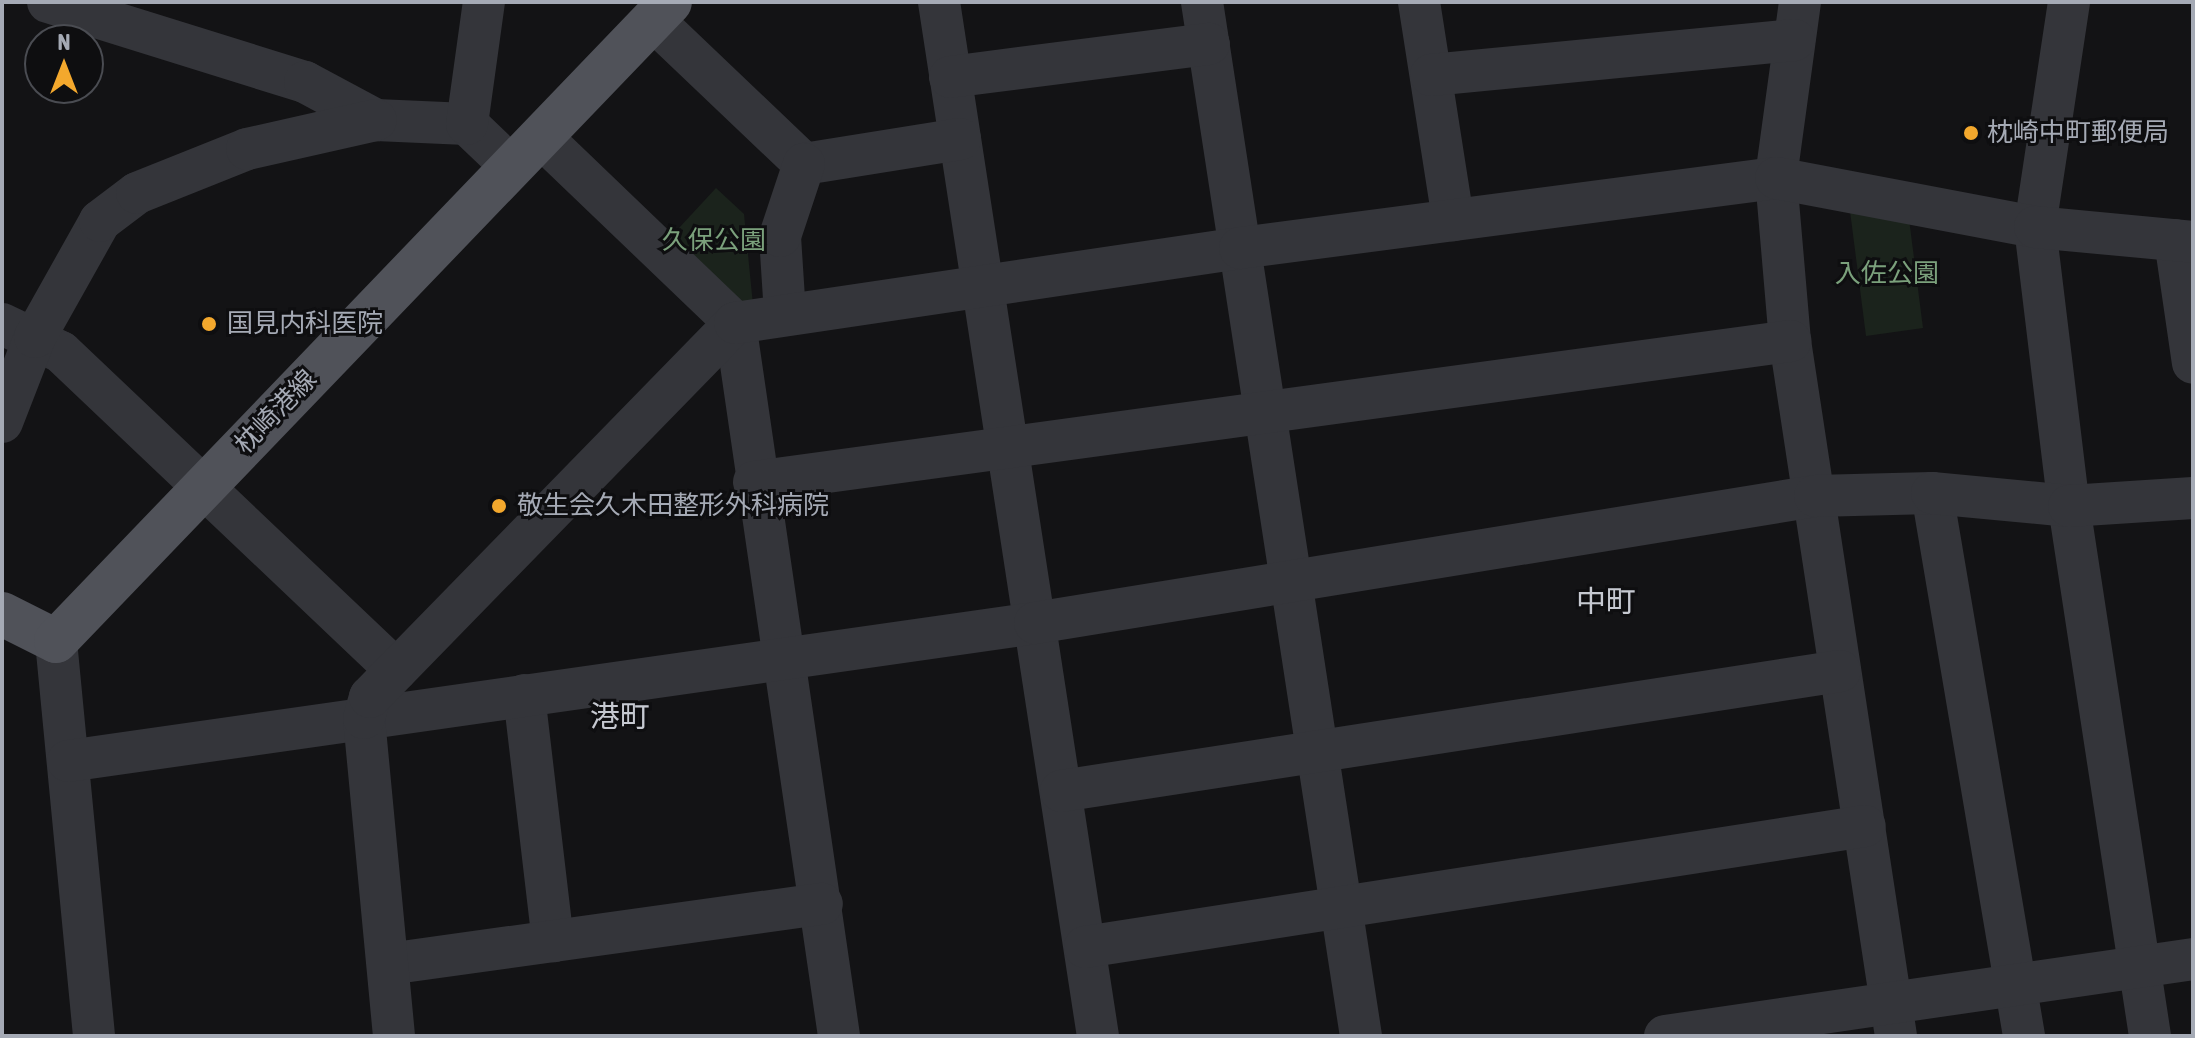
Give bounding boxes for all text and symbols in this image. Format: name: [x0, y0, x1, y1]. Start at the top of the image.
north arrow: [24, 24, 104, 104]
text: N: [58, 29, 70, 55]
place label: 枕崎中町郵便局: [1987, 117, 2169, 149]
marker: 枕崎中町郵便局: [1962, 124, 1980, 142]
park label: 久保公園: [662, 225, 766, 257]
park label: 入佐公園: [1835, 258, 1939, 290]
place label: 国見内科医院: [227, 308, 383, 340]
marker: 国見内科医院: [198, 313, 220, 335]
street label: 枕崎港線: [229, 364, 323, 460]
place label: 敬生会久木田整形外科病院: [517, 490, 829, 522]
marker: 敬生会久木田整形外科病院: [488, 495, 510, 517]
district label: 中町: [1576, 583, 1636, 619]
district label: 港町: [590, 698, 650, 734]

